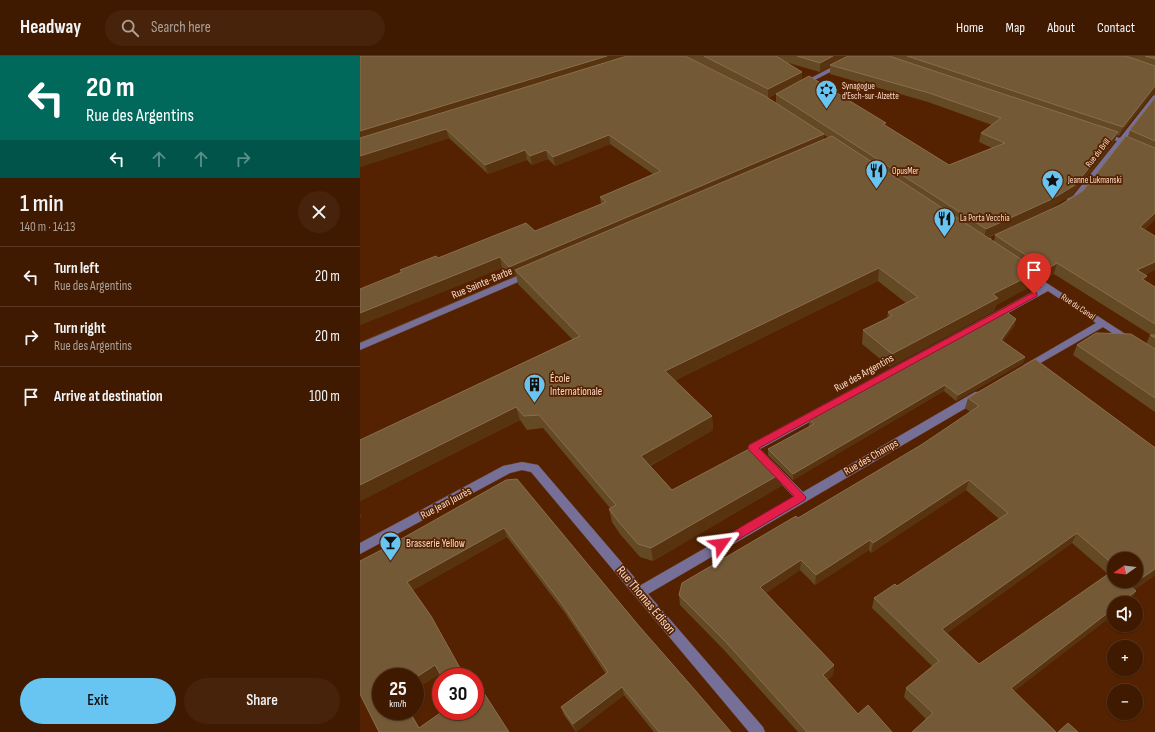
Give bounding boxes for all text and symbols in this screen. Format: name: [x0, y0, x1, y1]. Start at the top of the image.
search box: [105, 10, 385, 46]
text: Headway: [20, 16, 81, 39]
icon: search: [119, 17, 141, 39]
text: Search here: [151, 18, 211, 37]
text: Home: [956, 19, 984, 36]
text: Map: [1006, 19, 1025, 36]
text: About: [1047, 19, 1075, 36]
text: Contact: [1097, 19, 1135, 36]
text: 20 m: [86, 71, 135, 104]
icon: left: [20, 72, 72, 124]
synagogue icon: Synagogue d'Esch-sur-Alzette: [814, 78, 840, 111]
place label: Synagogue d'Esch-sur-Alzette: [842, 81, 899, 102]
text: Rue des Argentins: [86, 105, 194, 126]
street label: Rue du Brill: [1083, 136, 1113, 170]
icon: left: [106, 148, 128, 170]
icon: ahead: [148, 148, 170, 170]
icon: ahead: [190, 148, 212, 170]
icon: right: [232, 148, 254, 170]
restaurant icon: OpusMer: [864, 158, 890, 191]
place label: OpusMer: [892, 166, 919, 177]
place icon: Jeanne Lukmanski: [1039, 167, 1065, 200]
place label: Jeanne Lukmanski: [1067, 175, 1122, 186]
text: 1 min: [20, 189, 64, 218]
button: close: [298, 191, 340, 233]
restaurant icon: La Porta Vecchia: [931, 205, 957, 238]
place label: La Porta Vecchia: [960, 213, 1010, 224]
text: 140 m · 14:13: [20, 219, 75, 235]
pin: [1017, 253, 1051, 294]
text: Turn left: [54, 259, 99, 278]
icon: arrive: [1023, 259, 1045, 281]
street label: Rue Sainte-Barbe: [450, 264, 514, 302]
icon: left: [20, 266, 42, 288]
text: 20 m: [315, 267, 340, 286]
text: Rue des Argentins: [54, 278, 132, 294]
street label: Rue du Canal: [1059, 292, 1097, 323]
text: Turn right: [54, 319, 106, 338]
icon: right: [20, 326, 42, 348]
text: 20 m: [315, 327, 340, 346]
text: Rue des Argentins: [54, 338, 132, 354]
street label: Rue des Argentins: [832, 351, 896, 395]
building icon: École Internationale: [521, 371, 547, 404]
place label: École Internationale: [550, 372, 602, 398]
icon: arrive: [20, 386, 42, 408]
text: Arrive at destination: [54, 387, 163, 406]
text: 100 m: [309, 387, 340, 406]
street label: Rue des Champs: [842, 436, 900, 478]
street label: Rue Jean Jaurès: [418, 484, 474, 522]
position arrow: [700, 523, 742, 565]
bar icon: Brasserie Yellow: [378, 530, 404, 563]
place label: Brasserie Yellow: [406, 537, 465, 550]
north arrow: [1107, 552, 1143, 588]
map controls: [1107, 552, 1143, 720]
street label: Rue Thomas Edison: [613, 563, 679, 637]
button: sound: [1107, 596, 1143, 632]
button: +: [1107, 640, 1143, 676]
speed limit sign: 30: [432, 668, 484, 720]
text: 25: [389, 677, 407, 701]
button: Exit: [20, 678, 176, 724]
button: Share: [184, 678, 340, 724]
button: −: [1107, 684, 1143, 720]
text: km/h: [389, 698, 407, 710]

